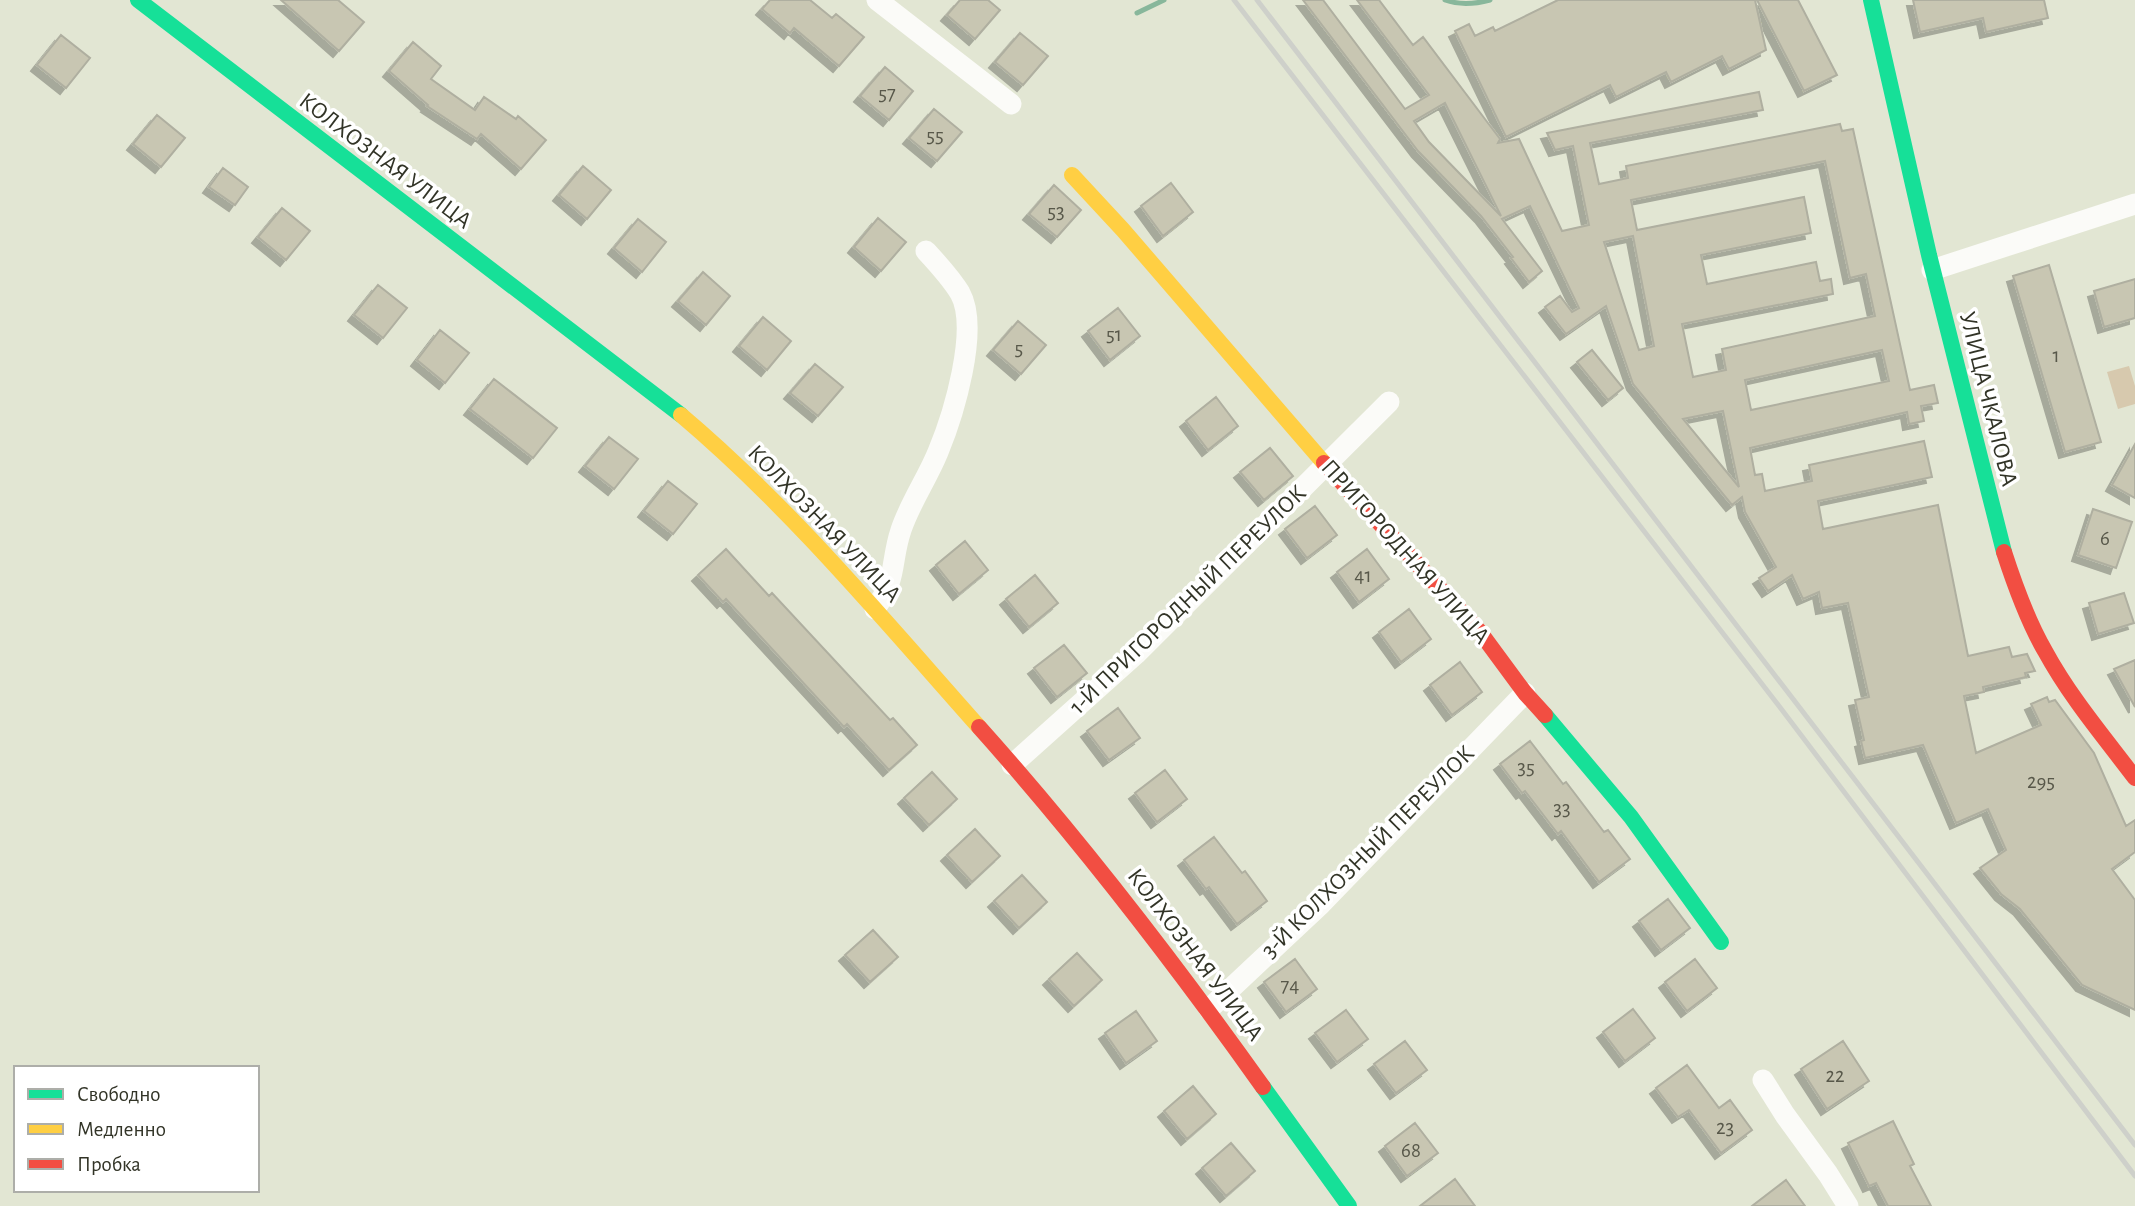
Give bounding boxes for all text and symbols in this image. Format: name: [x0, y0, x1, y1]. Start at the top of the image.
house number: 57: [878, 83, 896, 104]
street label: КОЛХОЗНАЯ УЛИЦА: [294, 89, 476, 233]
house number: 55: [926, 125, 944, 146]
house number: 53: [1047, 201, 1065, 222]
street label: УЛИЦА ЧКАЛОВА: [1955, 309, 2021, 489]
house number: 51: [1106, 324, 1122, 345]
house number: 5: [1015, 338, 1023, 359]
house number: 1: [2052, 345, 2060, 366]
street label: КОЛХОЗНАЯ УЛИЦА: [743, 441, 905, 607]
street label: ПРИГОРОДНАЯ УЛИЦА: [1316, 455, 1494, 649]
street label: 1-Й ПРИГОРОДНЫЙ ПЕРЕУЛОК: [1065, 481, 1311, 719]
house number: 6: [2100, 528, 2110, 549]
house number: 41: [1354, 565, 1372, 586]
street label: 3-Й КОЛХОЗНЫЙ ПЕРЕУЛОК: [1257, 741, 1479, 963]
house number: 35: [1517, 757, 1535, 778]
house number: 295: [2027, 771, 2055, 792]
house number: 33: [1553, 798, 1571, 819]
street label: КОЛХОЗНАЯ УЛИЦА: [1123, 864, 1267, 1046]
house number: 74: [1281, 975, 1299, 996]
house number: 22: [1825, 1065, 1845, 1086]
legend: [14, 1066, 259, 1192]
text: Свободно: [77, 1084, 161, 1105]
house number: 23: [1716, 1117, 1734, 1138]
text: Медленно: [77, 1119, 166, 1140]
house number: 68: [1401, 1140, 1421, 1161]
text: Пробка: [77, 1154, 141, 1175]

